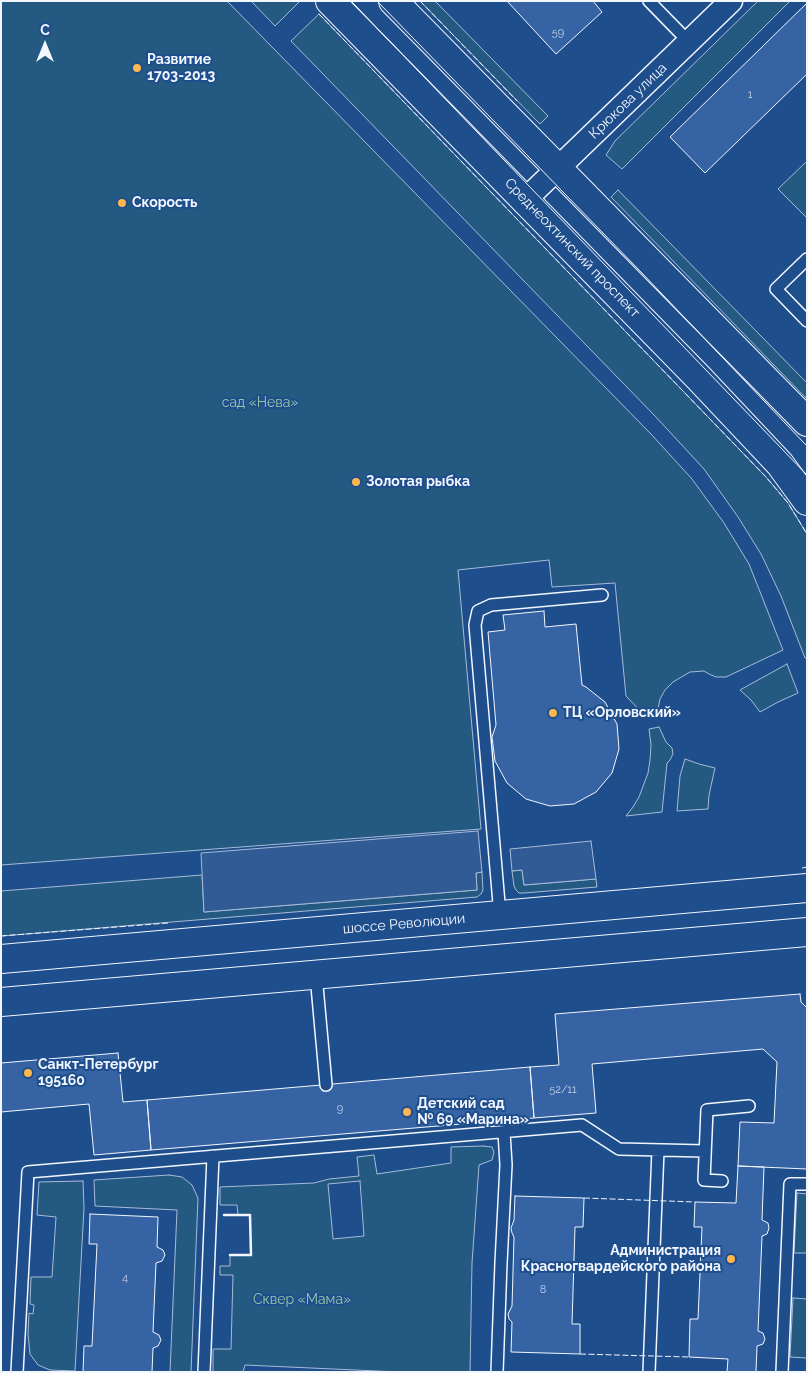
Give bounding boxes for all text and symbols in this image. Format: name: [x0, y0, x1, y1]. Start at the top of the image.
north arrow: [20, 20, 70, 70]
text: С: [40, 22, 50, 38]
house number: 59: [552, 26, 564, 40]
place label: Развитие 1703-2013: [147, 52, 215, 84]
street label: Крюкова улица: [586, 60, 670, 142]
marker: Развитие 1703-2013: [131, 62, 143, 74]
house number: 1: [748, 88, 752, 102]
street label: Среднеохтинский проспект: [501, 175, 643, 321]
place label: Скорость: [132, 195, 197, 211]
marker: Скорость: [116, 197, 128, 209]
park label: сад «Нева»: [222, 395, 298, 411]
place label: Золотая рыбка: [366, 474, 470, 490]
marker: Золотая рыбка: [350, 476, 362, 488]
place label: ТЦ «Орловский»: [563, 705, 681, 721]
marker: ТЦ «Орловский»: [547, 707, 559, 719]
street label: шоссе Революции: [342, 910, 466, 938]
place label: Санкт-Петербург 195160: [38, 1057, 158, 1090]
marker: Санкт-Петербург 195160: [22, 1067, 34, 1079]
house number: 52/11: [549, 1083, 577, 1097]
place label: Детский сад № 69 «Марина»: [417, 1096, 529, 1128]
house number: 9: [337, 1102, 343, 1116]
marker: Детский сад № 69 «Марина»: [401, 1106, 413, 1118]
place label: Администрация Красногвардейского района: [521, 1243, 721, 1276]
marker: Администрация Красногвардейского района: [725, 1253, 737, 1265]
house number: 4: [122, 1271, 128, 1285]
house number: 8: [540, 1283, 546, 1297]
park label: Сквер «Мама»: [253, 1292, 351, 1308]

